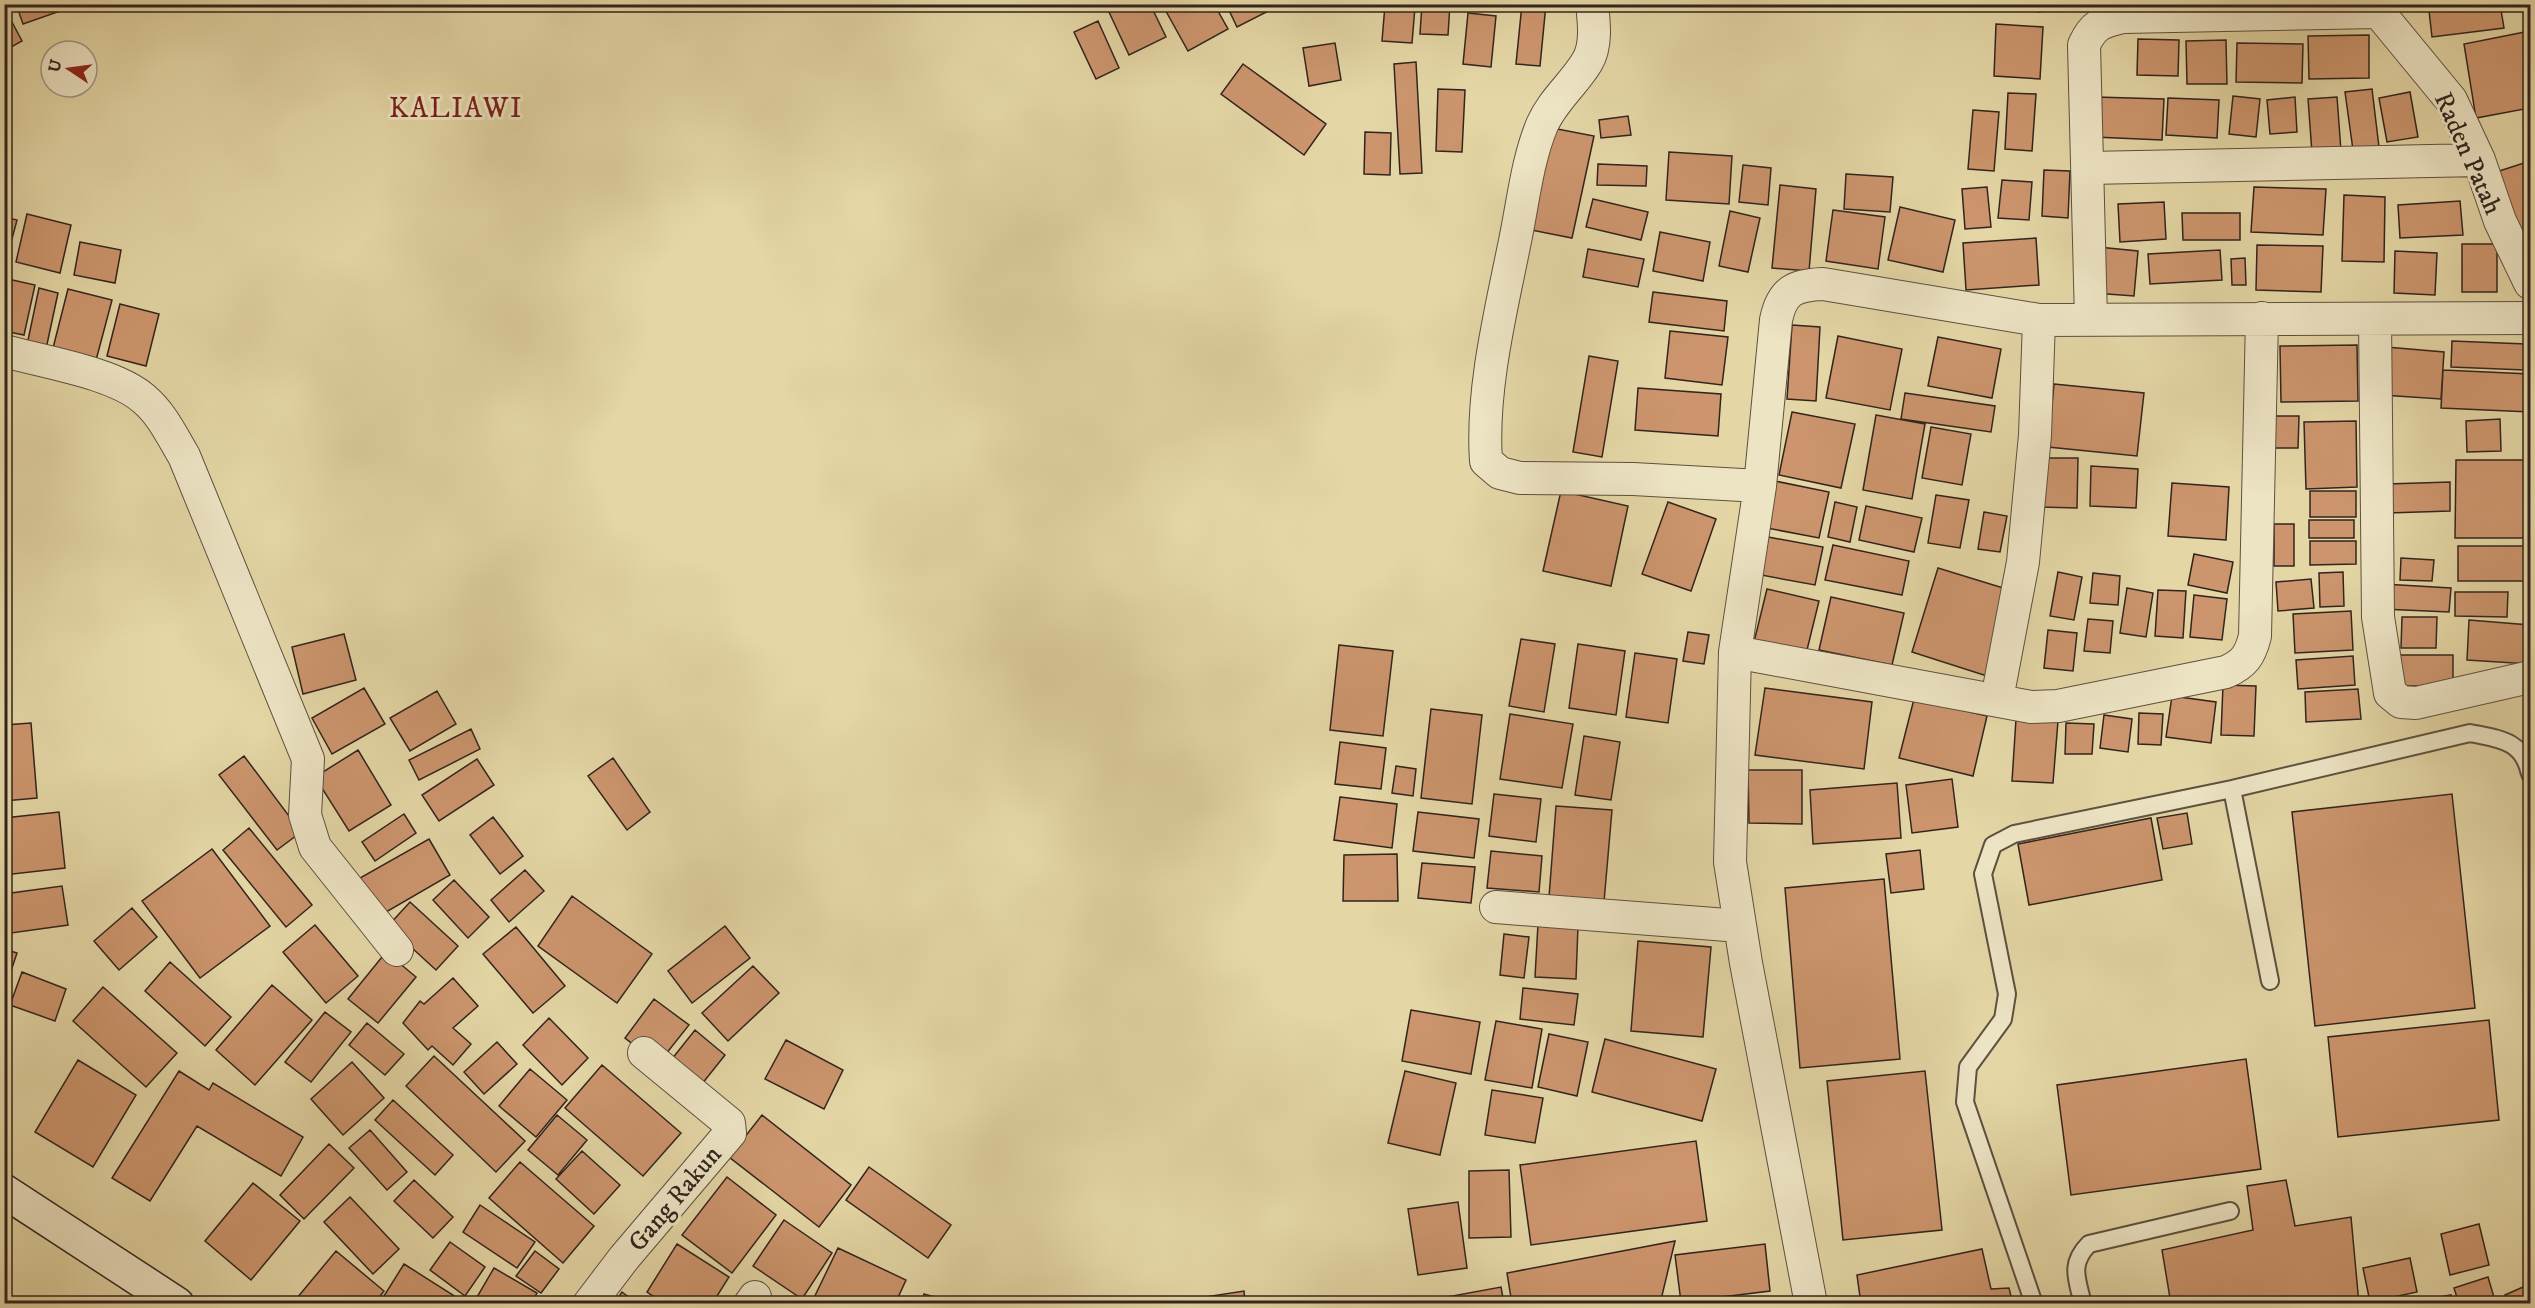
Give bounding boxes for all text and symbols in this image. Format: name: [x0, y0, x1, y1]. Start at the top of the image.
north arrow: [39, 39, 99, 99]
text: U: [44, 57, 67, 74]
street label: Raden Patah: [2426, 87, 2509, 220]
district label: KALIAWI: [389, 91, 523, 126]
street label: Gang Rakun: [621, 1139, 729, 1259]

